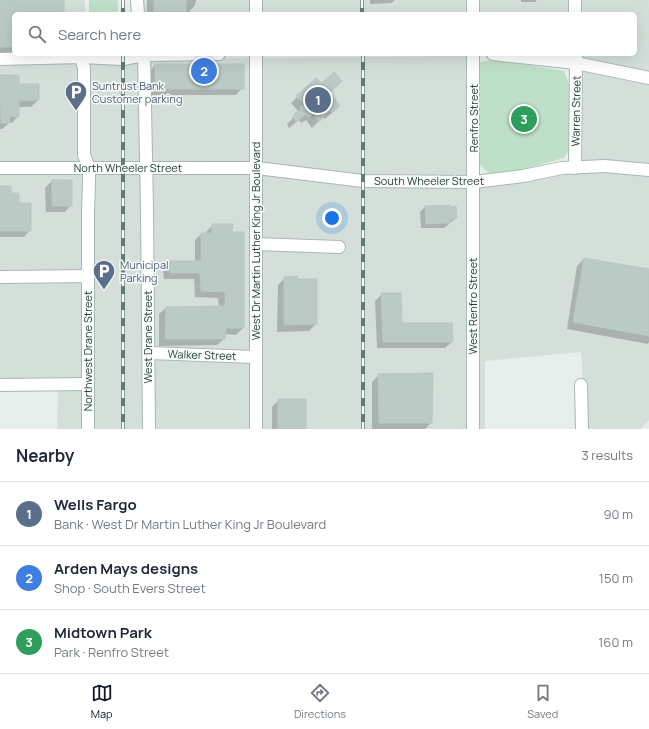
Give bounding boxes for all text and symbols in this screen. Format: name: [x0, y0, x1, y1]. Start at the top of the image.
search box: [12, 12, 637, 56]
icon: search: [26, 23, 48, 45]
text: Search here: [58, 24, 141, 45]
pin: 2: [191, 56, 217, 86]
street label: Warren Street: [567, 75, 584, 147]
place label: Suntrust Bank Customer parking: [92, 78, 182, 106]
parking icon: Suntrust Bank Customer parking: [63, 79, 89, 112]
street label: Renfro Street: [466, 84, 481, 152]
pin: 1: [305, 85, 331, 115]
pin: 3: [511, 104, 537, 134]
street label: West Dr Martin Luther King Jr Boulevard: [248, 142, 263, 340]
street label: North Wheeler Street: [74, 160, 182, 175]
street label: South Wheeler Street: [374, 173, 484, 188]
your location: [322, 208, 342, 228]
place label: Municipal Parking: [120, 257, 169, 285]
parking icon: Municipal Parking: [91, 258, 117, 291]
street label: West Renfro Street: [465, 258, 480, 354]
street label: West Drane Street: [140, 290, 155, 384]
street label: Northwest Drane Street: [80, 291, 95, 411]
street label: Walker Street: [167, 346, 237, 363]
text: Nearby: [16, 444, 74, 467]
text: 3 results: [581, 446, 633, 464]
text: Wells Fargo: [54, 494, 137, 515]
text: 1: [26, 505, 32, 523]
text: 90 m: [603, 505, 633, 523]
text: Bank · West Dr Martin Luther King Jr Boulevard: [54, 515, 326, 533]
text: Arden Mays designs: [54, 558, 198, 579]
text: 2: [25, 569, 33, 587]
text: 150 m: [599, 569, 633, 587]
text: Shop · South Evers Street: [54, 579, 206, 597]
text: Midtown Park: [54, 622, 152, 643]
text: 3: [25, 633, 33, 651]
text: 160 m: [598, 633, 633, 651]
text: Park · Renfro Street: [54, 643, 169, 661]
tab: Map: [91, 682, 113, 721]
tab: Directions: [294, 682, 346, 721]
tab: Saved: [527, 682, 558, 721]

